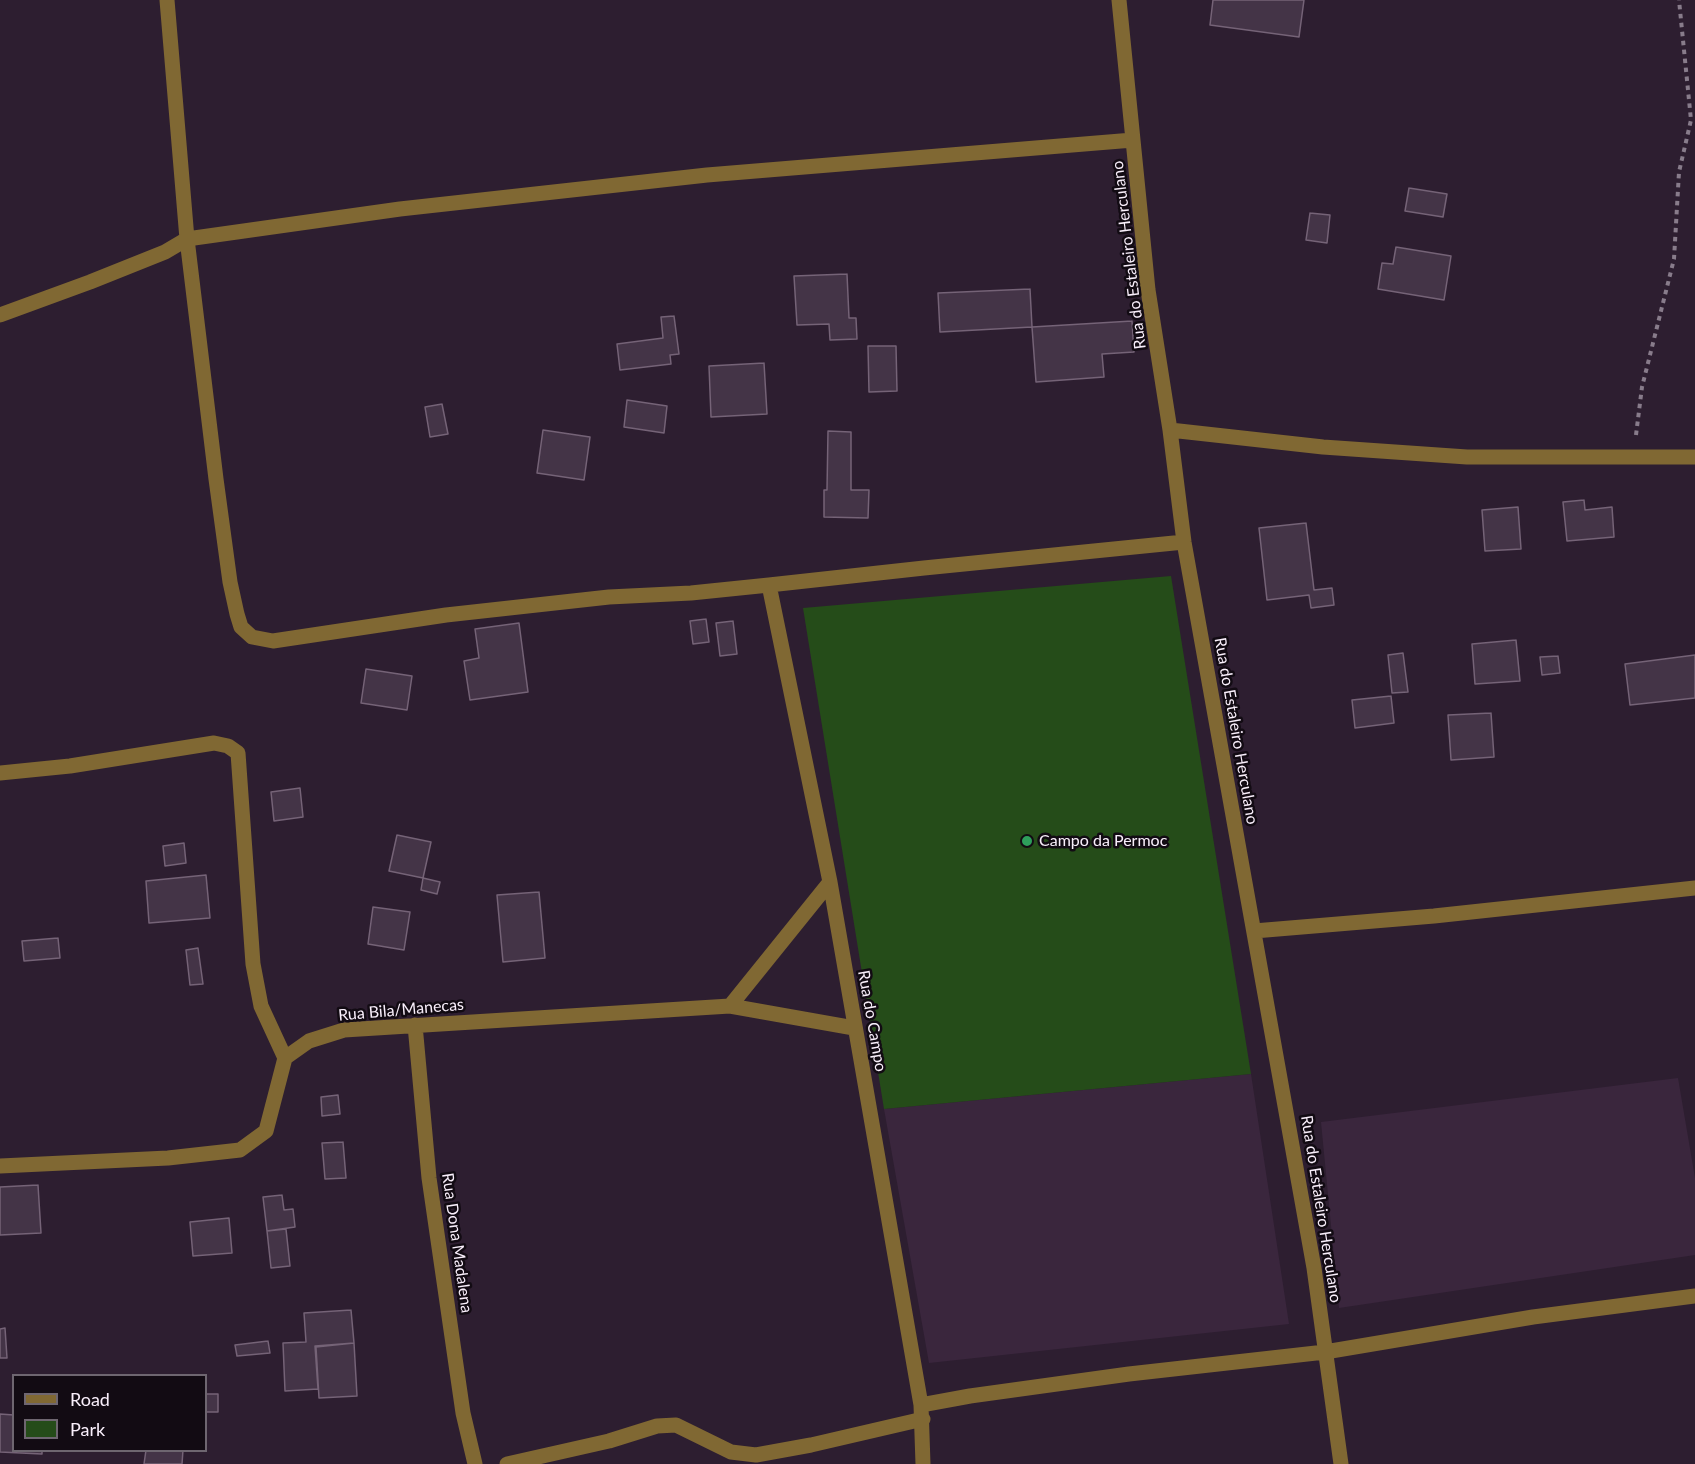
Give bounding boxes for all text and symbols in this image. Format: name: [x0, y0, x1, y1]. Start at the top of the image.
street label: Rua do Estaleiro Herculano: [1108, 160, 1150, 350]
street label: Rua do Estaleiro Herculano: [1210, 636, 1262, 826]
place label: Campo da Permoc: [1039, 831, 1167, 851]
marker: Campo da Permoc: [1020, 834, 1034, 848]
street label: Rua do Campo: [854, 969, 890, 1073]
street label: Rua Bila/Manecas: [337, 995, 465, 1025]
street label: Rua do Estaleiro Herculano: [1297, 1114, 1345, 1304]
street label: Rua Dona Madalena: [438, 1172, 476, 1314]
legend: [12, 1374, 207, 1452]
text: Road: [70, 1388, 110, 1410]
text: Park: [70, 1418, 105, 1440]

